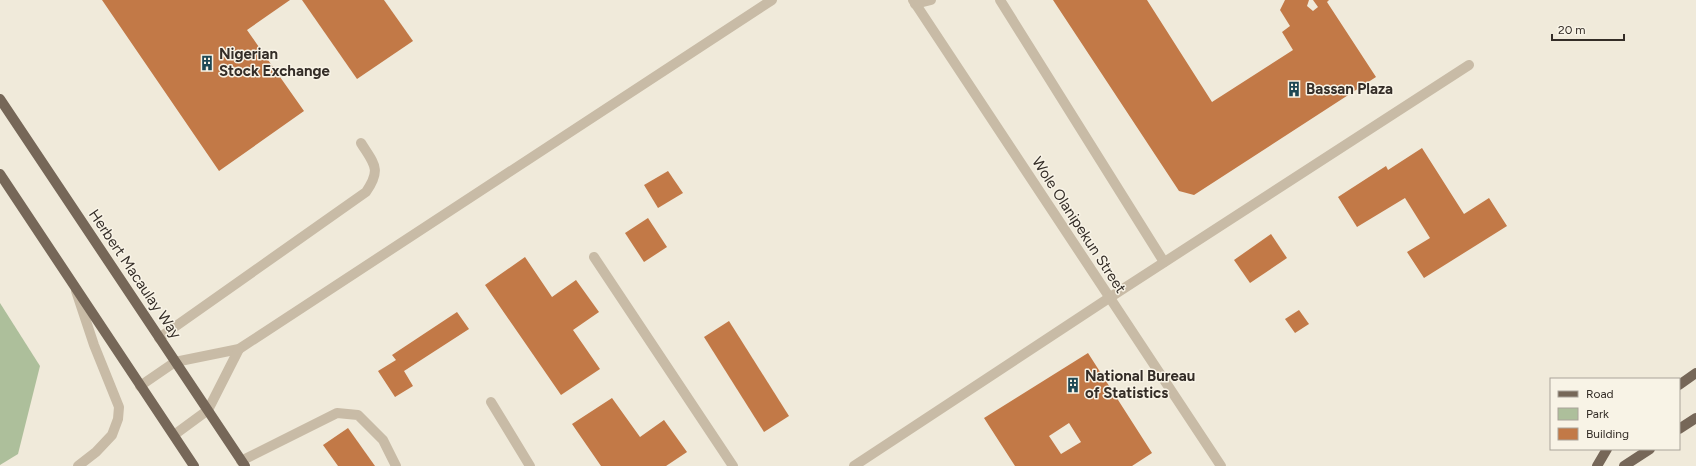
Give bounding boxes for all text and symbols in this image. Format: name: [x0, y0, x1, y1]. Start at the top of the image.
scale bar: [1552, 16, 1624, 42]
text: 20 m: [1558, 23, 1586, 37]
place label: Nigerian Stock Exchange: [219, 45, 330, 80]
building icon: Nigerian Stock Exchange: [198, 54, 216, 72]
building icon: Bassan Plaza: [1285, 80, 1303, 98]
place label: Bassan Plaza: [1306, 80, 1393, 98]
street label: Wole Olanipekun Street: [1028, 153, 1130, 297]
street label: Herbert Macaulay Way: [85, 206, 185, 342]
place label: National Bureau of Statistics: [1085, 367, 1195, 402]
building icon: National Bureau of Statistics: [1064, 376, 1082, 394]
legend: [1550, 378, 1680, 450]
text: Road: [1586, 387, 1614, 401]
text: Park: [1586, 407, 1609, 421]
text: Building: [1586, 427, 1629, 441]

